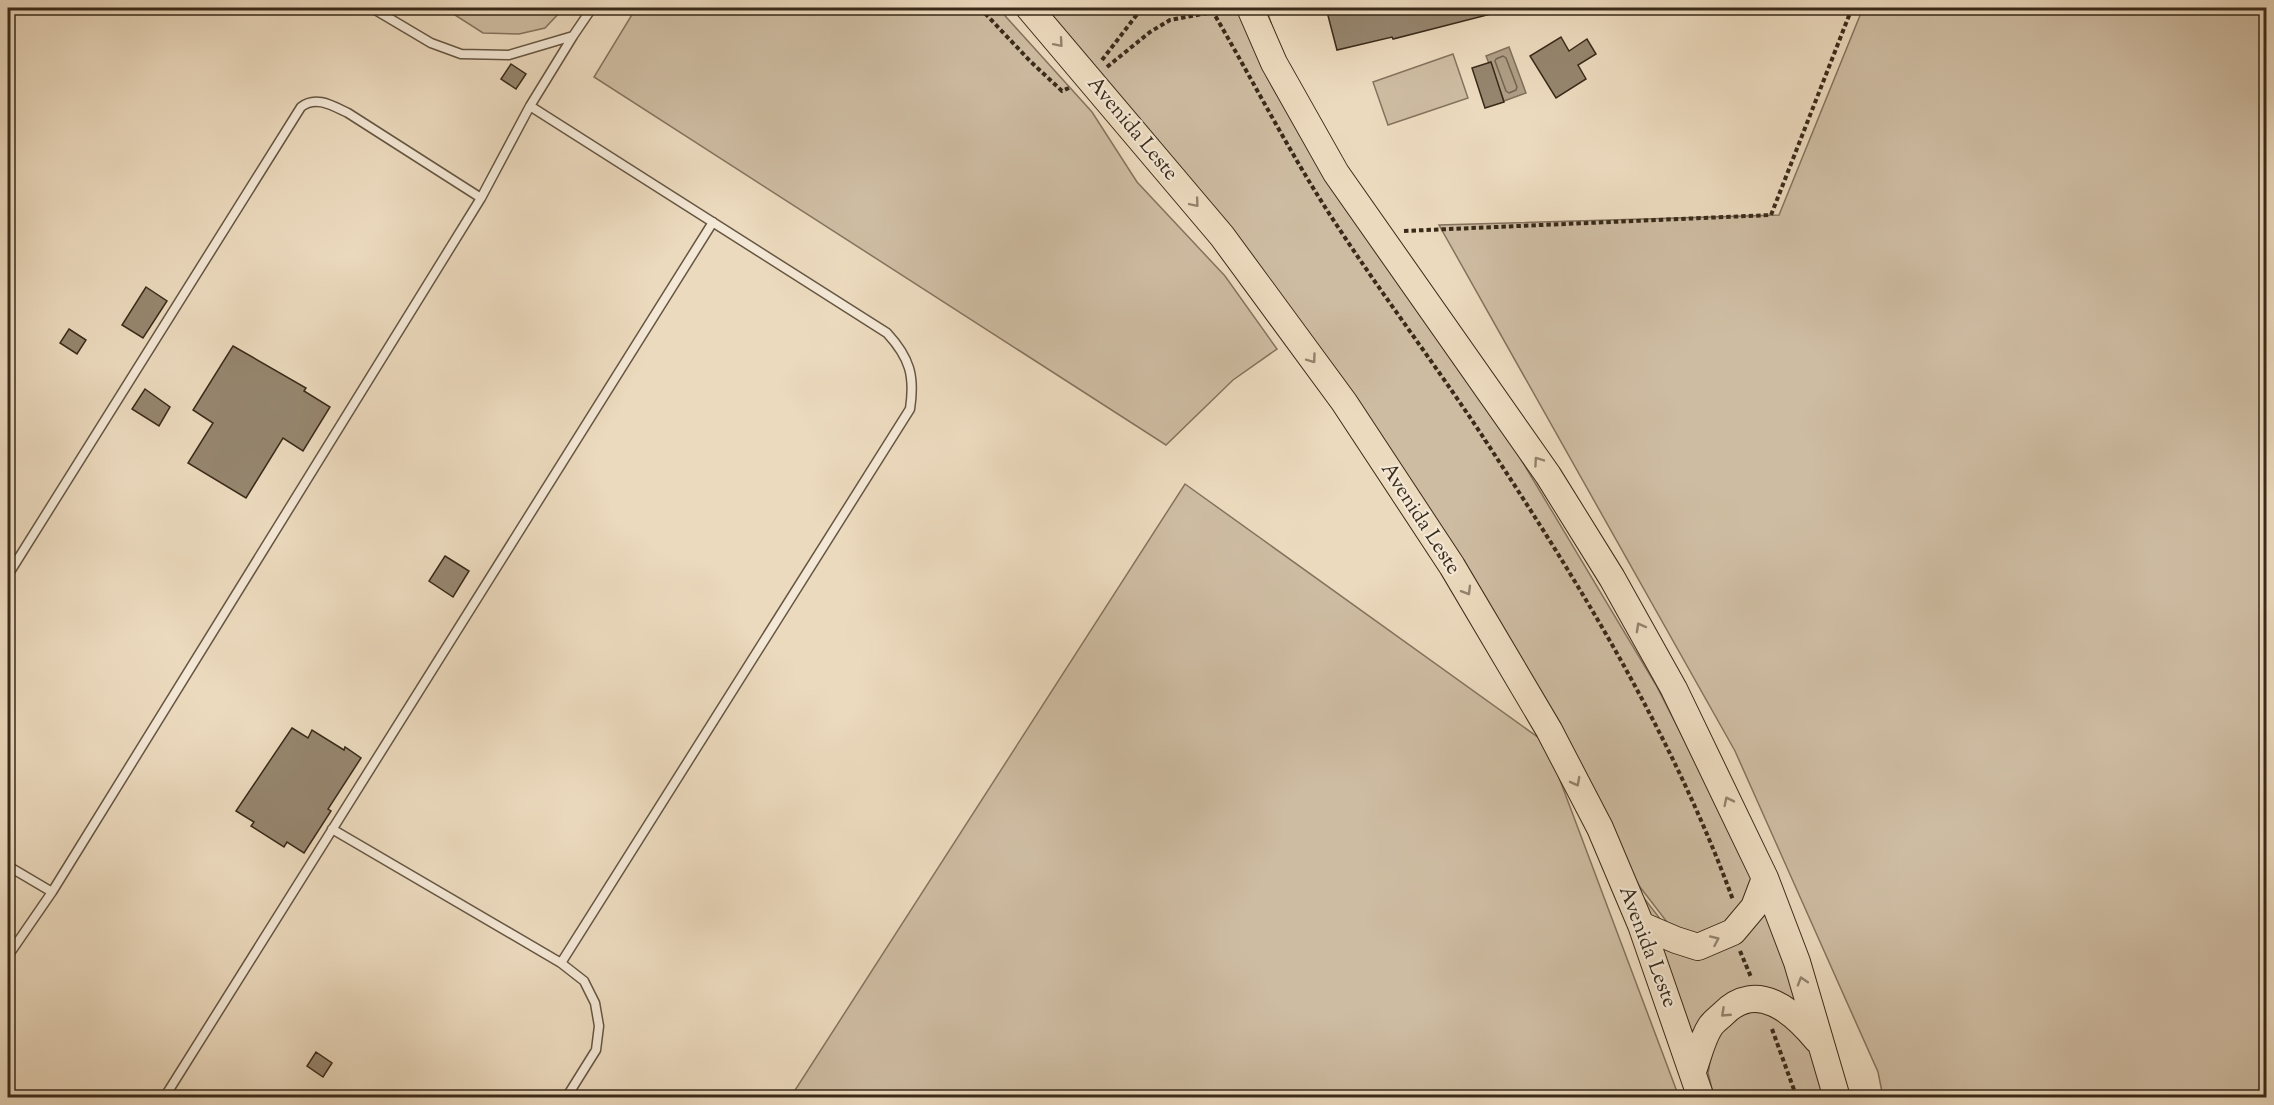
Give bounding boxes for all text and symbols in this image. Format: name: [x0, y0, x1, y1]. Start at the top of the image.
one-way arrow: [1052, 36, 1063, 47]
street label: Avenida Leste: [1079, 70, 1185, 188]
one-way arrow: [1188, 196, 1199, 207]
one-way arrow: [1305, 352, 1316, 363]
street label: Avenida Leste: [1373, 457, 1467, 581]
one-way arrow: [1534, 457, 1545, 468]
one-way arrow: [1459, 585, 1471, 595]
one-way arrow: [1635, 623, 1647, 634]
one-way arrow: [1569, 776, 1580, 786]
one-way arrow: [1724, 796, 1736, 807]
street label: Avenida Leste: [1610, 882, 1684, 1012]
one-way arrow: [1708, 935, 1719, 947]
one-way arrow: [1797, 976, 1810, 987]
one-way arrow: [1721, 1006, 1731, 1017]

